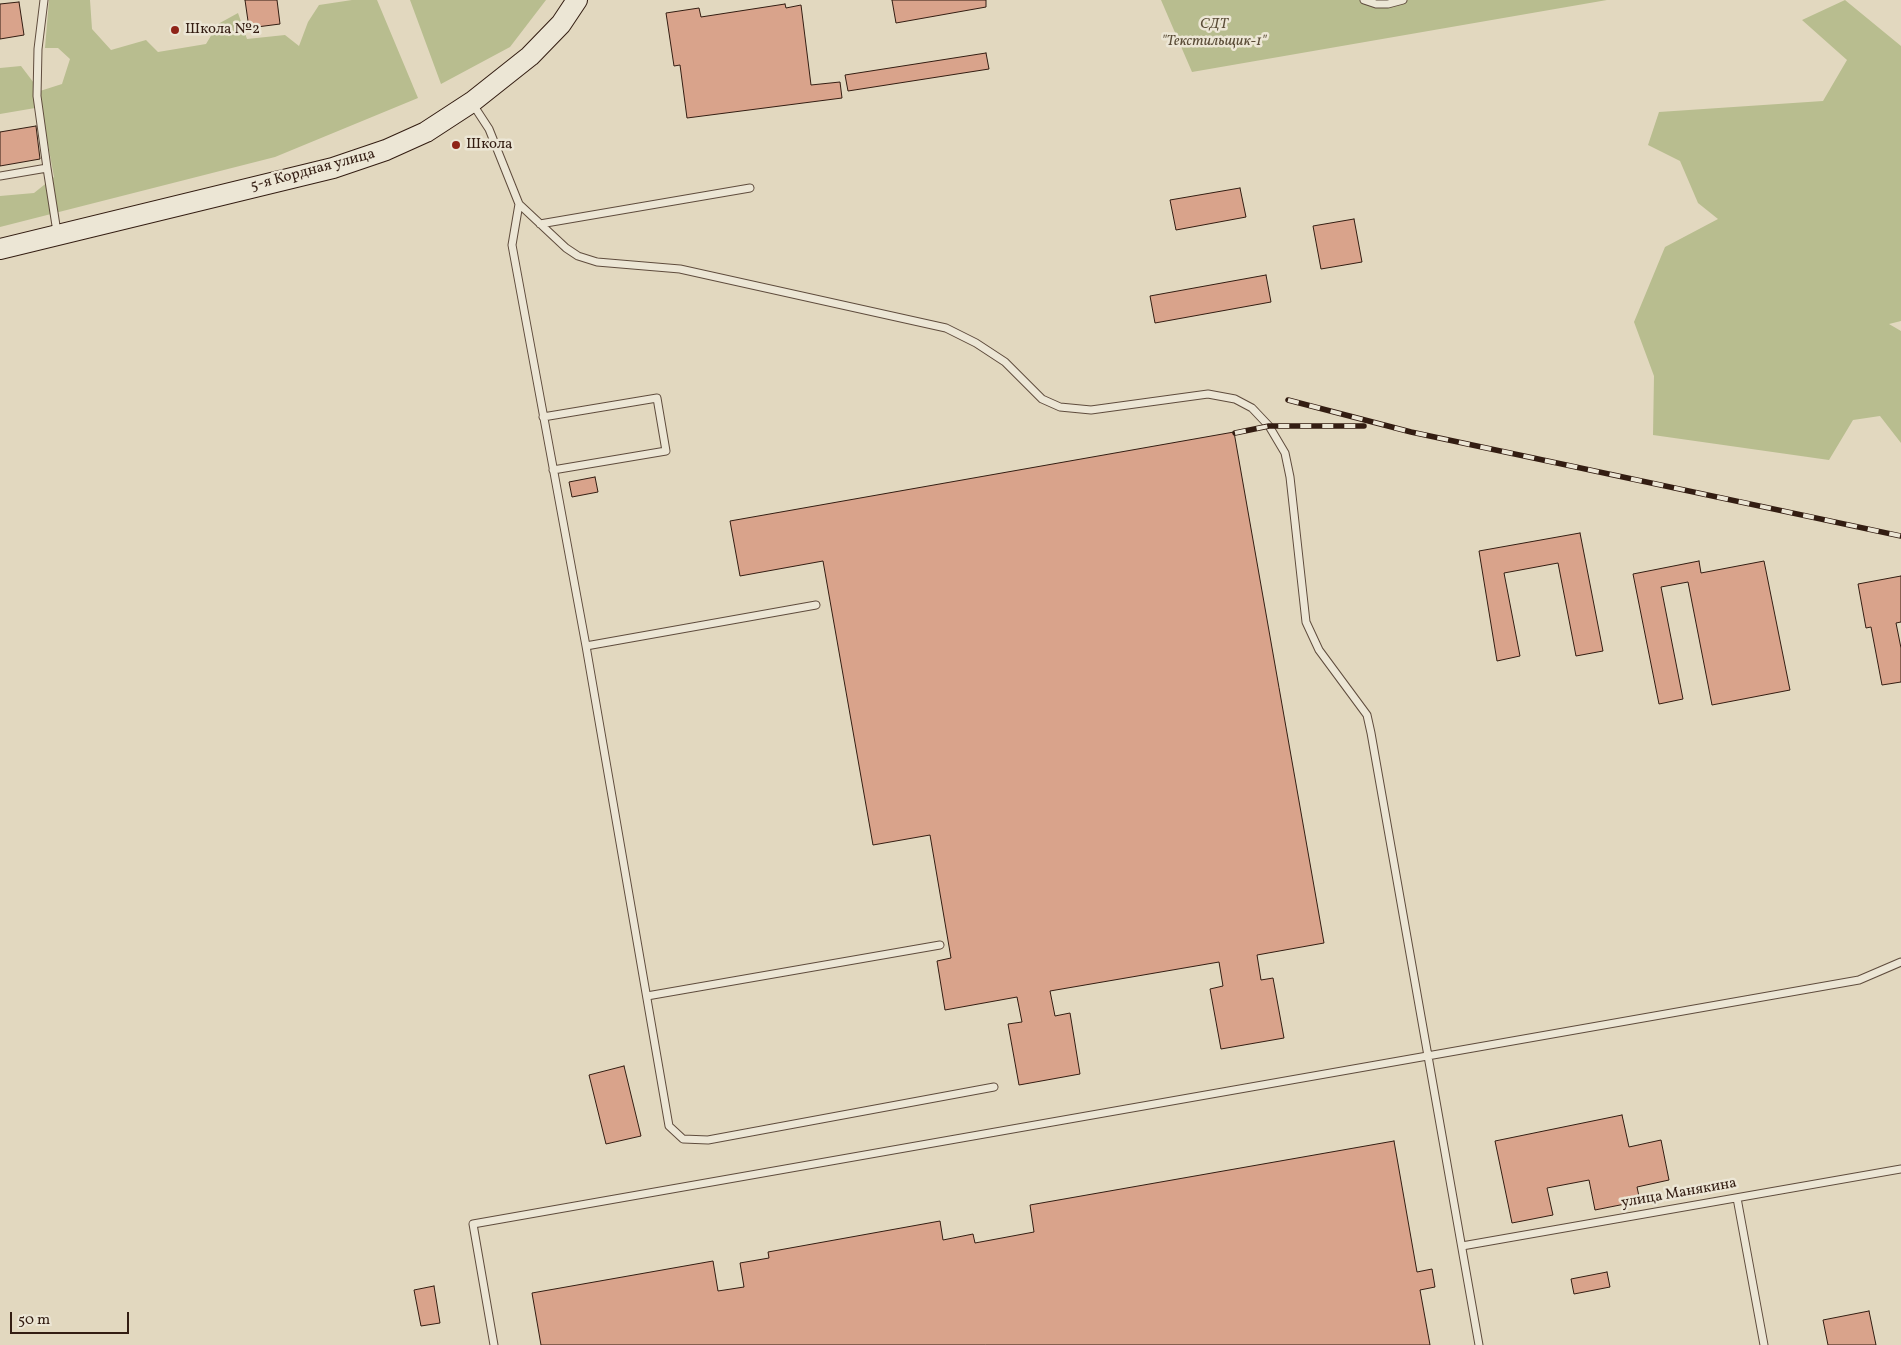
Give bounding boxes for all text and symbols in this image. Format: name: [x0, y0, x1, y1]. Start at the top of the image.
park label: СДТ "Текстильщик-1": [1162, 16, 1266, 51]
place label: Школа №2: [185, 21, 260, 39]
marker: Школа №2: [169, 24, 181, 36]
place label: Школа: [466, 136, 513, 154]
marker: Школа: [450, 139, 462, 151]
street label: 5-я Кордная улица: [249, 146, 377, 196]
street label: улица Манякина: [1620, 1175, 1738, 1213]
scale bar: [12, 1302, 131, 1334]
text: 50 m: [18, 1310, 50, 1331]

